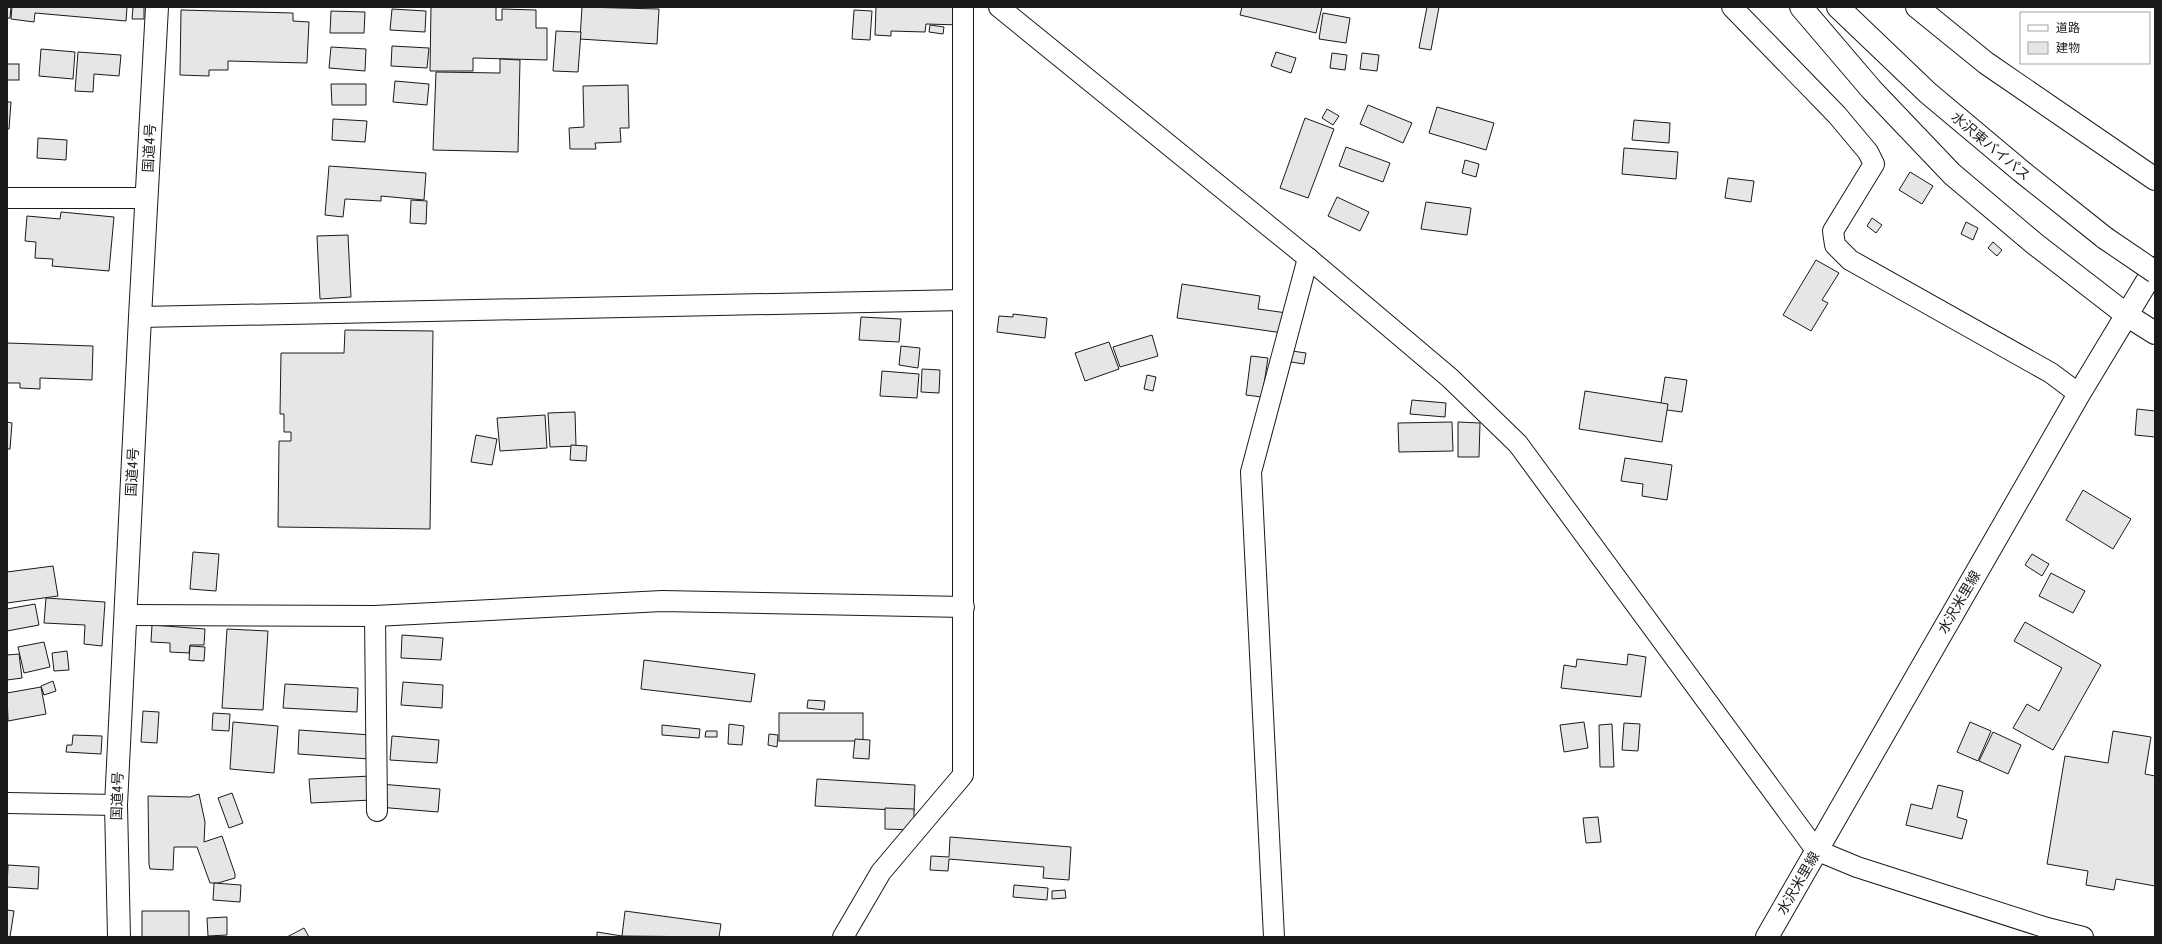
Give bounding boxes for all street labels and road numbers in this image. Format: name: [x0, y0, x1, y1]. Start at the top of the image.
street label: 水沢東バイパス: [1948, 108, 2034, 184]
street label: 国道4号: [140, 123, 158, 173]
street label: 国道4号: [123, 447, 141, 497]
street label: 水沢米里線: [1935, 568, 1983, 636]
street label: 国道4号: [108, 771, 126, 821]
street label: 水沢米里線: [1774, 849, 1822, 917]

